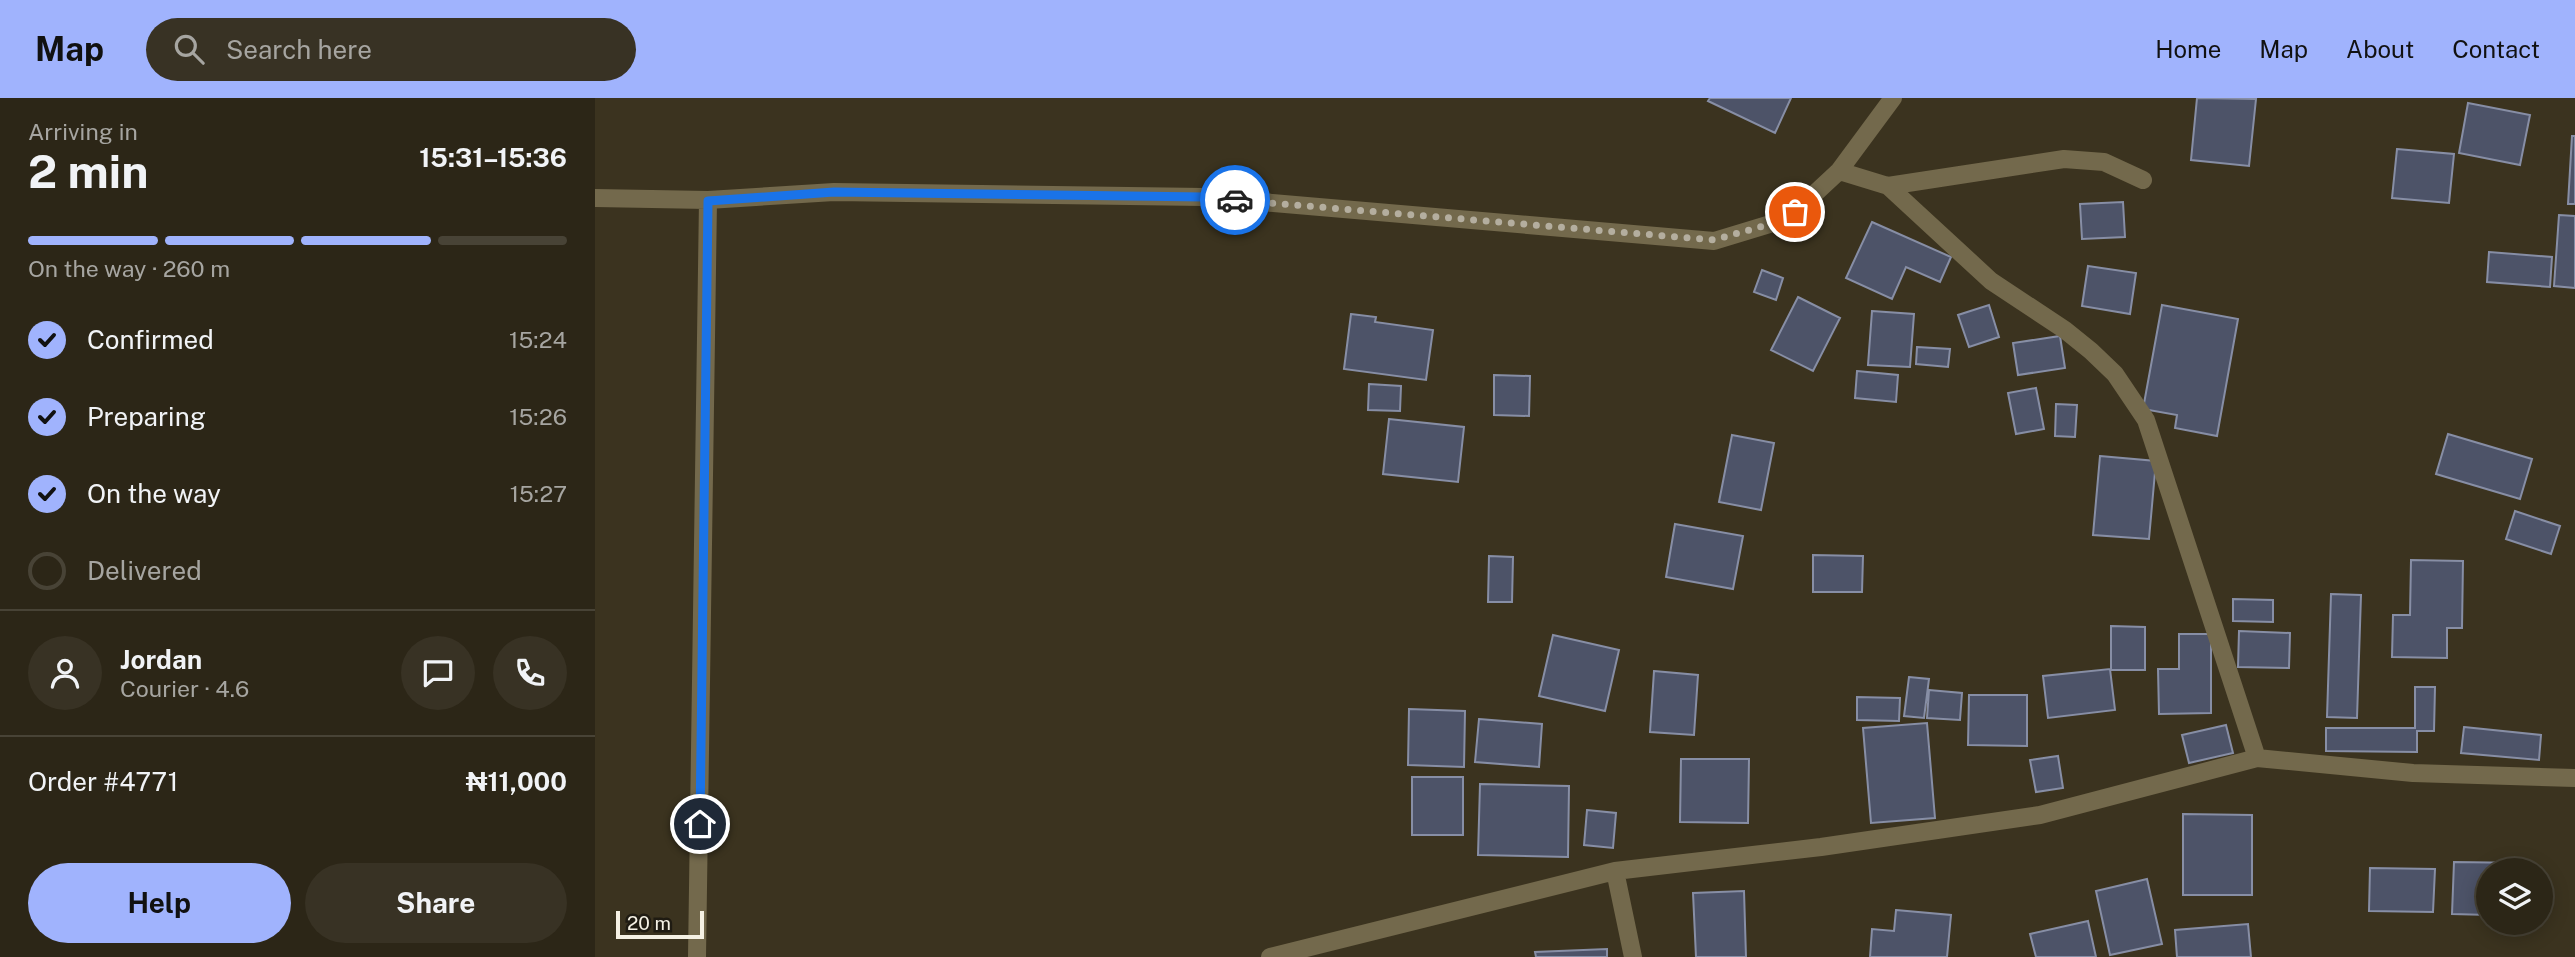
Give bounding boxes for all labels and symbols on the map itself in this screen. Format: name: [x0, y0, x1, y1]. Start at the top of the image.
courier: [1200, 165, 1270, 235]
pin: [1765, 182, 1825, 242]
pin: [670, 794, 730, 854]
scale bar: [616, 908, 703, 940]

